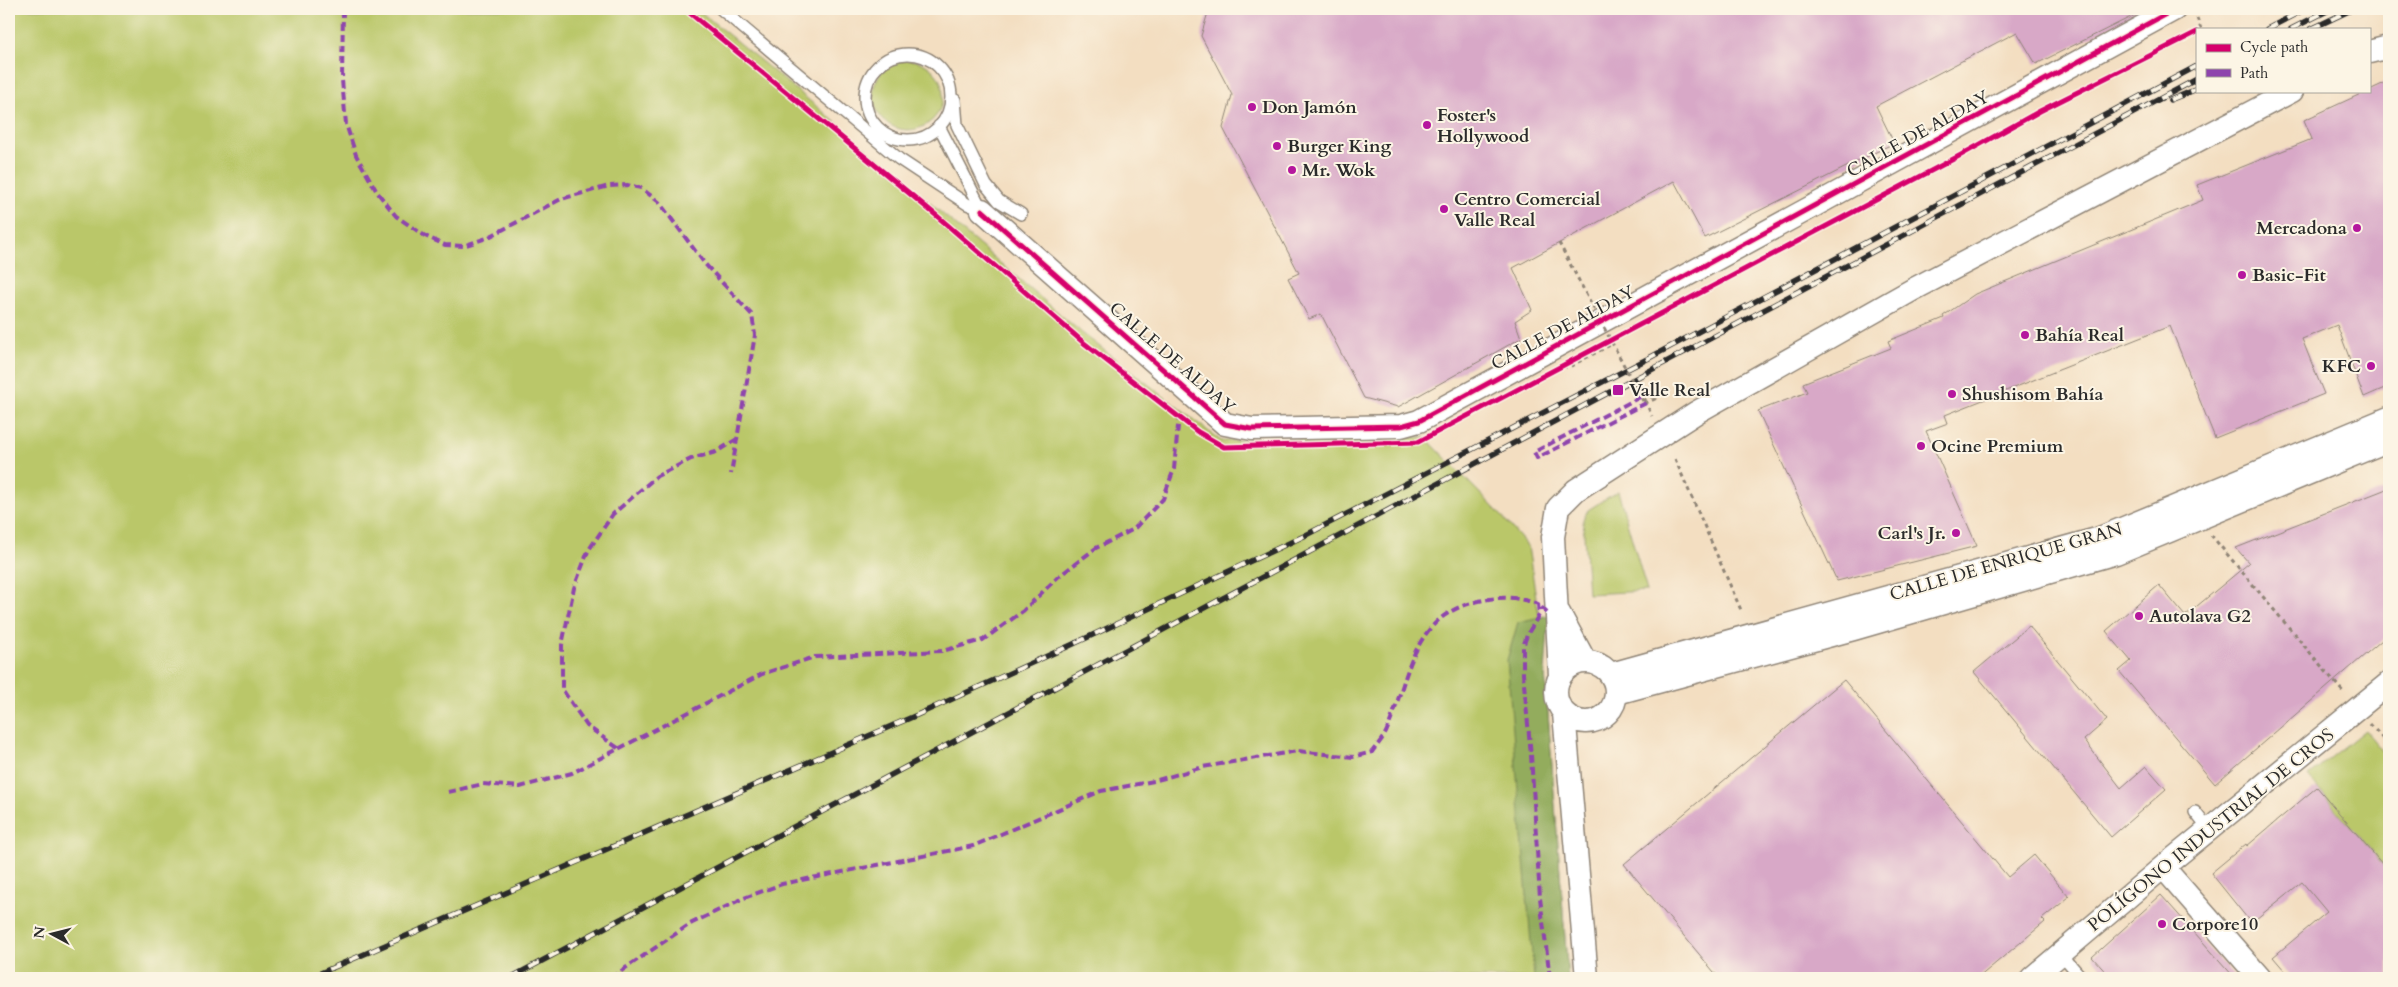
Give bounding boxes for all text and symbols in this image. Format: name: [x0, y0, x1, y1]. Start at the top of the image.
legend: [2196, 28, 2370, 92]
text: Cycle path: [2240, 37, 2309, 57]
text: Path: [2240, 63, 2269, 83]
street label: CALLE DE ALDAY: [1842, 84, 1994, 184]
place label: Don Jamón: [1262, 95, 1357, 120]
marker: Don Jamón: [1246, 101, 1258, 113]
place label: Foster's Hollywood: [1437, 103, 1530, 149]
marker: Foster's Hollywood: [1421, 119, 1433, 131]
place label: Burger King: [1287, 134, 1391, 159]
marker: Burger King: [1271, 140, 1283, 152]
place label: Mr. Wok: [1302, 158, 1376, 183]
marker: Mr. Wok: [1286, 164, 1298, 176]
place label: Centro Comercial Valle Real: [1454, 187, 1600, 233]
marker: Centro Comercial Valle Real: [1438, 203, 1450, 215]
place label: Mercadona: [2256, 216, 2347, 241]
marker: Mercadona: [2351, 222, 2363, 234]
place label: Basic-Fit: [2252, 263, 2327, 288]
marker: Basic-Fit: [2236, 269, 2248, 281]
street label: CALLE DE ALDAY: [1487, 279, 1640, 376]
street label: CALLE DE ALDAY: [1104, 296, 1241, 420]
place label: Bahía Real: [2035, 323, 2124, 348]
marker: Bahía Real: [2019, 329, 2031, 341]
place label: KFC: [2322, 354, 2361, 379]
marker: KFC: [2365, 360, 2377, 372]
place label: Valle Real: [1629, 378, 1710, 403]
place label: Shushisom Bahía: [1962, 382, 2103, 407]
marker: Valle Real: [1611, 383, 1625, 397]
marker: Shushisom Bahía: [1946, 388, 1958, 400]
place label: Ocine Premium: [1931, 434, 2064, 459]
marker: Ocine Premium: [1915, 440, 1927, 452]
street label: CALLE DE ENRIQUE GRAN: [1887, 517, 2126, 607]
place label: Carl's Jr.: [1878, 521, 1946, 546]
marker: Carl's Jr.: [1950, 527, 1962, 539]
place label: Autolava G2: [2149, 604, 2251, 629]
marker: Autolava G2: [2133, 610, 2145, 622]
street label: POLÍGONO INDUSTRIAL DE CROS: [2083, 723, 2339, 937]
north arrow: [28, 910, 78, 960]
place label: Corpore10: [2172, 912, 2258, 937]
marker: Corpore10: [2156, 918, 2168, 930]
text: N: [29, 925, 50, 940]

